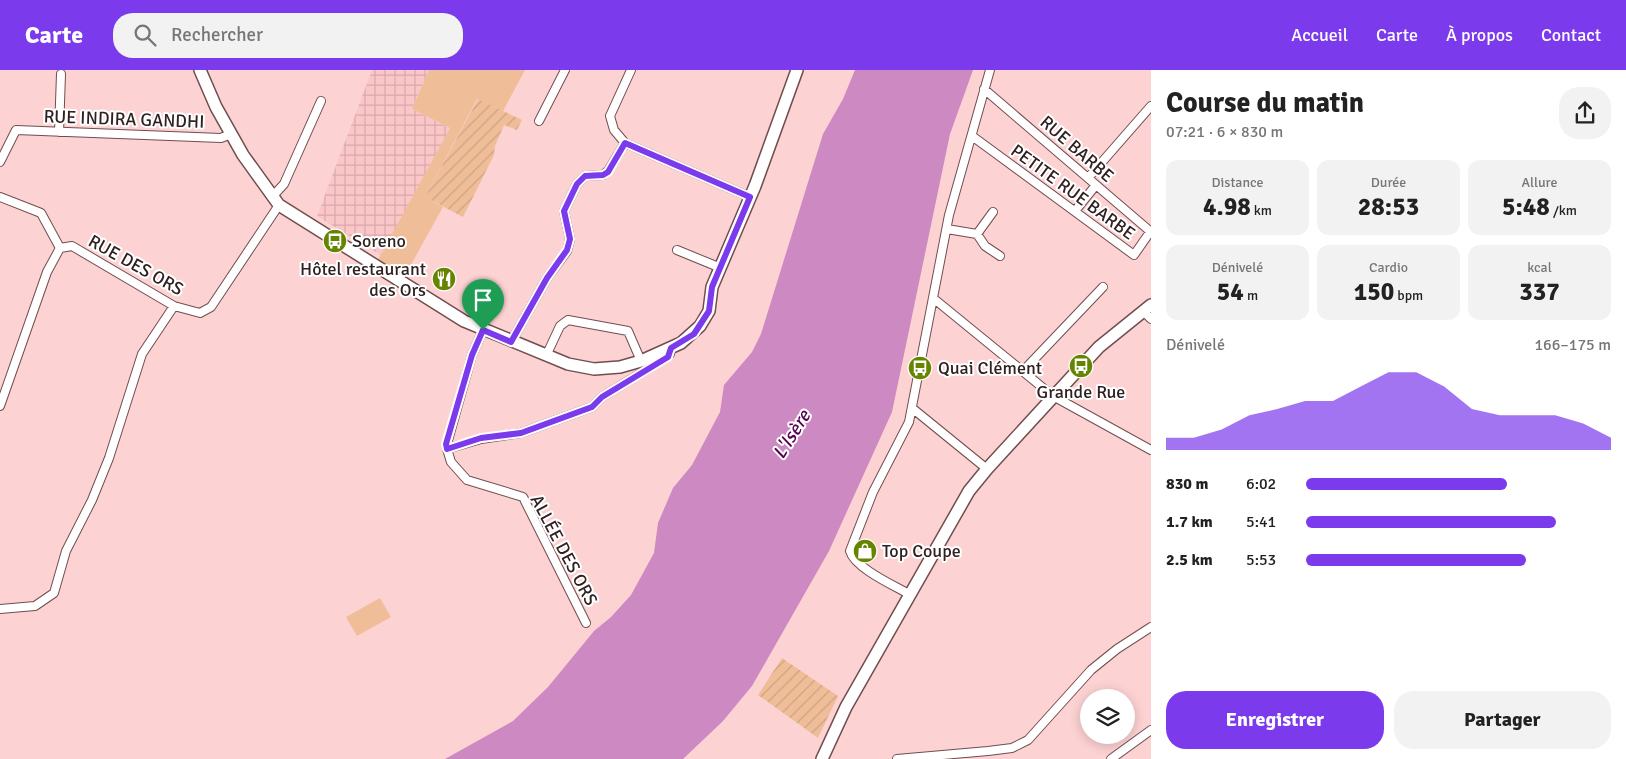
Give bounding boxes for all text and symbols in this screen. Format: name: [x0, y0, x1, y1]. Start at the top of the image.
search box: [113, 13, 463, 58]
text: Carte: [25, 20, 83, 50]
icon: search: [131, 21, 159, 49]
text: Rechercher: [171, 23, 263, 47]
text: Accueil: [1291, 24, 1348, 46]
text: Carte: [1376, 24, 1418, 46]
text: À propos: [1446, 24, 1513, 46]
text: Contact: [1541, 24, 1601, 46]
text: Course du matin: [1166, 86, 1364, 120]
button: share: [1559, 87, 1611, 139]
street label: RUE INDIRA GANDHI: [43, 105, 205, 133]
street label: RUE BARBE: [1036, 111, 1118, 187]
text: 07:21 · 6 × 830 m: [1166, 122, 1283, 142]
street label: PETITE RUE BARBE: [1007, 140, 1139, 244]
text: Distance: [1211, 174, 1264, 191]
text: Durée: [1371, 174, 1406, 191]
text: Allure: [1522, 174, 1557, 191]
text: 4.98: [1203, 191, 1251, 222]
text: 28:53: [1358, 191, 1419, 222]
text: 5:48: [1502, 191, 1550, 222]
text: km: [1251, 202, 1272, 219]
text: /km: [1550, 202, 1577, 219]
bus stop icon: Soreno: [322, 228, 348, 254]
street label: RUE DES ORS: [85, 230, 187, 300]
place label: Soreno: [352, 230, 406, 252]
place label: Hôtel restaurant des Ors: [300, 258, 426, 301]
text: Dénivelé: [1212, 259, 1263, 276]
text: Cardio: [1369, 259, 1408, 276]
text: kcal: [1527, 259, 1552, 276]
restaurant icon: Hôtel restaurant des Ors: [431, 266, 457, 292]
text: 54: [1217, 276, 1244, 307]
text: 150: [1354, 276, 1394, 307]
text: 337: [1519, 276, 1560, 307]
pin: [462, 279, 504, 330]
icon: arrive: [469, 286, 497, 314]
text: m: [1244, 287, 1258, 304]
text: bpm: [1394, 287, 1423, 304]
text: Dénivelé: [1166, 335, 1225, 355]
text: 166–175 m: [1534, 335, 1611, 355]
bus stop icon: Grande Rue: [1068, 353, 1094, 379]
bus stop icon: Quai Clément: [907, 355, 933, 381]
place label: Quai Clément: [938, 357, 1042, 379]
place label: Grande Rue: [1037, 381, 1125, 403]
water label: L'Isère: [768, 404, 817, 463]
text: 830 m: [1166, 474, 1208, 494]
text: 6:02: [1246, 474, 1276, 494]
street label: ALLÉE DES ORS: [526, 491, 602, 609]
text: 1.7 km: [1166, 512, 1213, 532]
text: 5:41: [1246, 512, 1276, 532]
shop icon: Top Coupe: [852, 538, 878, 564]
place label: Top Coupe: [882, 540, 961, 562]
text: 2.5 km: [1166, 550, 1213, 570]
text: 5:53: [1246, 550, 1276, 570]
map controls: [1080, 689, 1135, 744]
button: layers: [1080, 689, 1135, 744]
button: Enregistrer: [1166, 691, 1384, 749]
button: Partager: [1394, 691, 1611, 749]

